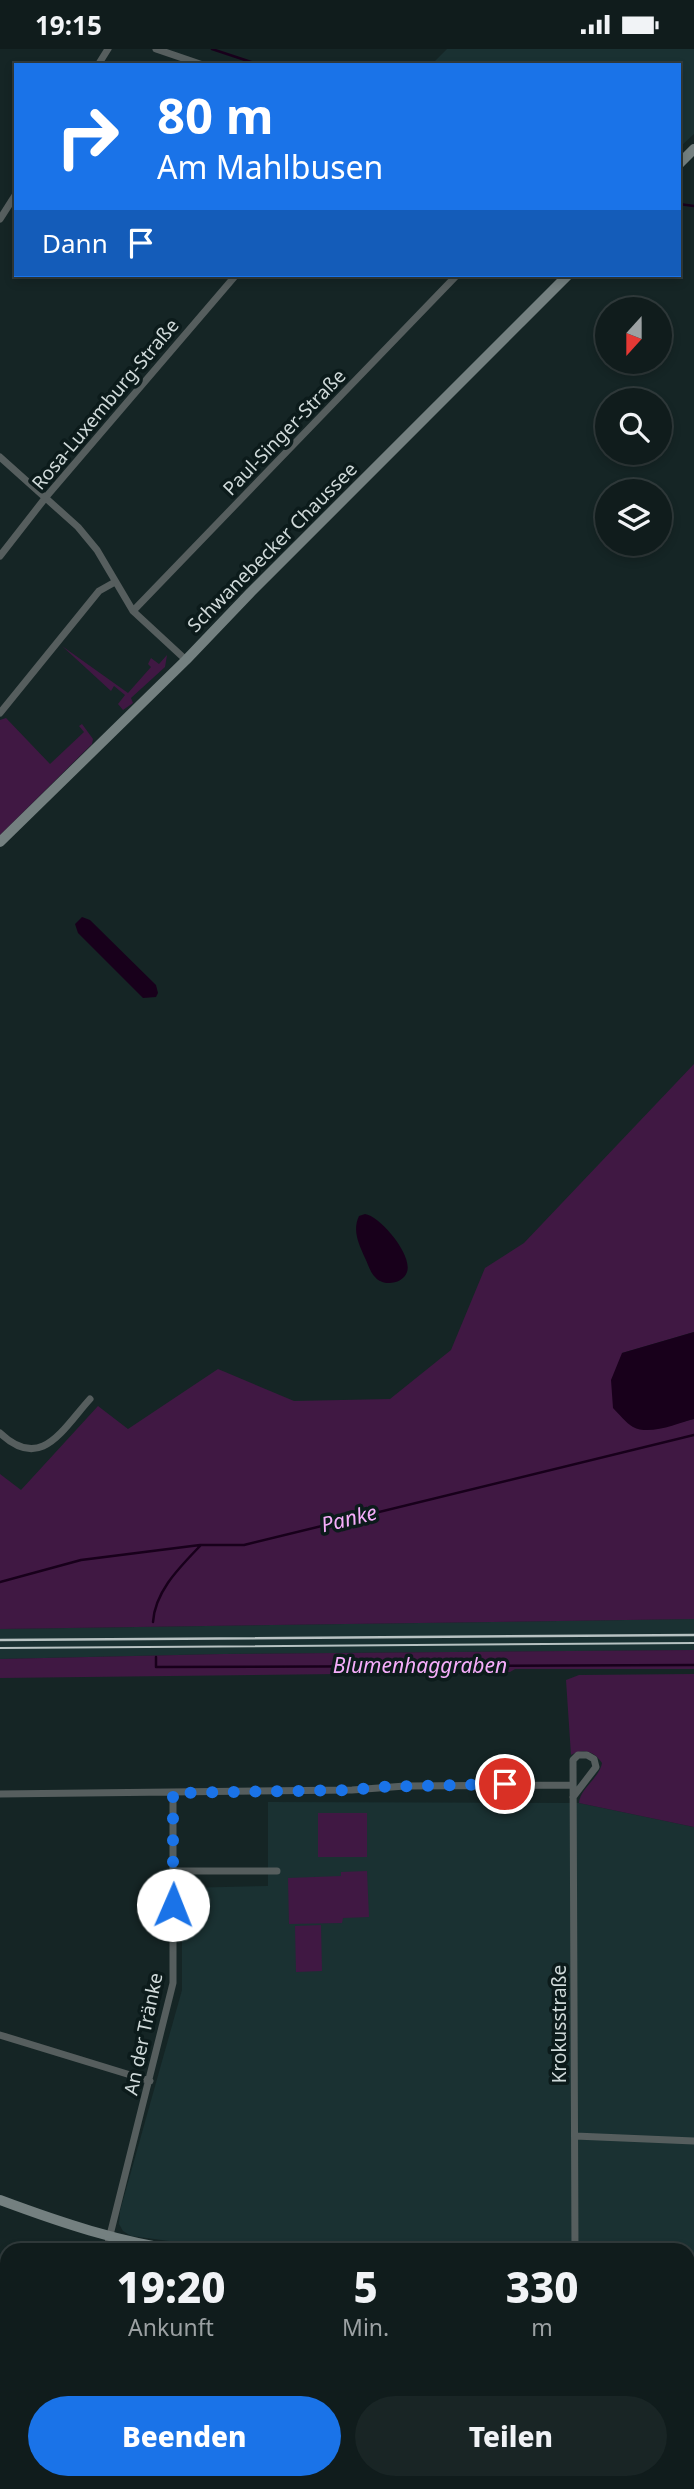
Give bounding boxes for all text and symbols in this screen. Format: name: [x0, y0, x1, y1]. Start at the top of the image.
text: 19:15: [35, 7, 102, 43]
text: 80 m: [157, 82, 274, 148]
icon: right: [42, 91, 133, 182]
text: Am Mahlbusen: [157, 145, 383, 188]
icon: arrive: [122, 224, 160, 262]
text: Dann: [42, 225, 108, 261]
north arrow: [595, 297, 672, 375]
map controls: [595, 297, 672, 556]
street label: Rosa-Luxemburg-Straße: [26, 313, 184, 495]
street label: Paul-Singer-Straße: [217, 363, 351, 501]
button: search: [595, 388, 672, 465]
street label: Schwanebecker Chaussee: [181, 456, 363, 638]
button: layers: [595, 479, 672, 556]
water label: Panke: [318, 1498, 380, 1538]
water label: Blumenhaggraben: [333, 1651, 507, 1679]
pin: [475, 1754, 535, 1814]
icon: arrive: [486, 1765, 524, 1803]
position arrow: [136, 1868, 210, 1942]
street label: Krokusstraße: [546, 1965, 572, 2083]
street label: An der Tränke: [117, 1970, 169, 2098]
text: 19:20: [116, 2258, 226, 2315]
text: 5: [353, 2258, 378, 2315]
text: 330: [506, 2258, 579, 2315]
text: Ankunft: [128, 2311, 214, 2343]
text: Min.: [342, 2311, 389, 2343]
text: m: [531, 2311, 553, 2343]
button: Beenden: [28, 2396, 341, 2476]
button: Teilen: [355, 2396, 667, 2476]

